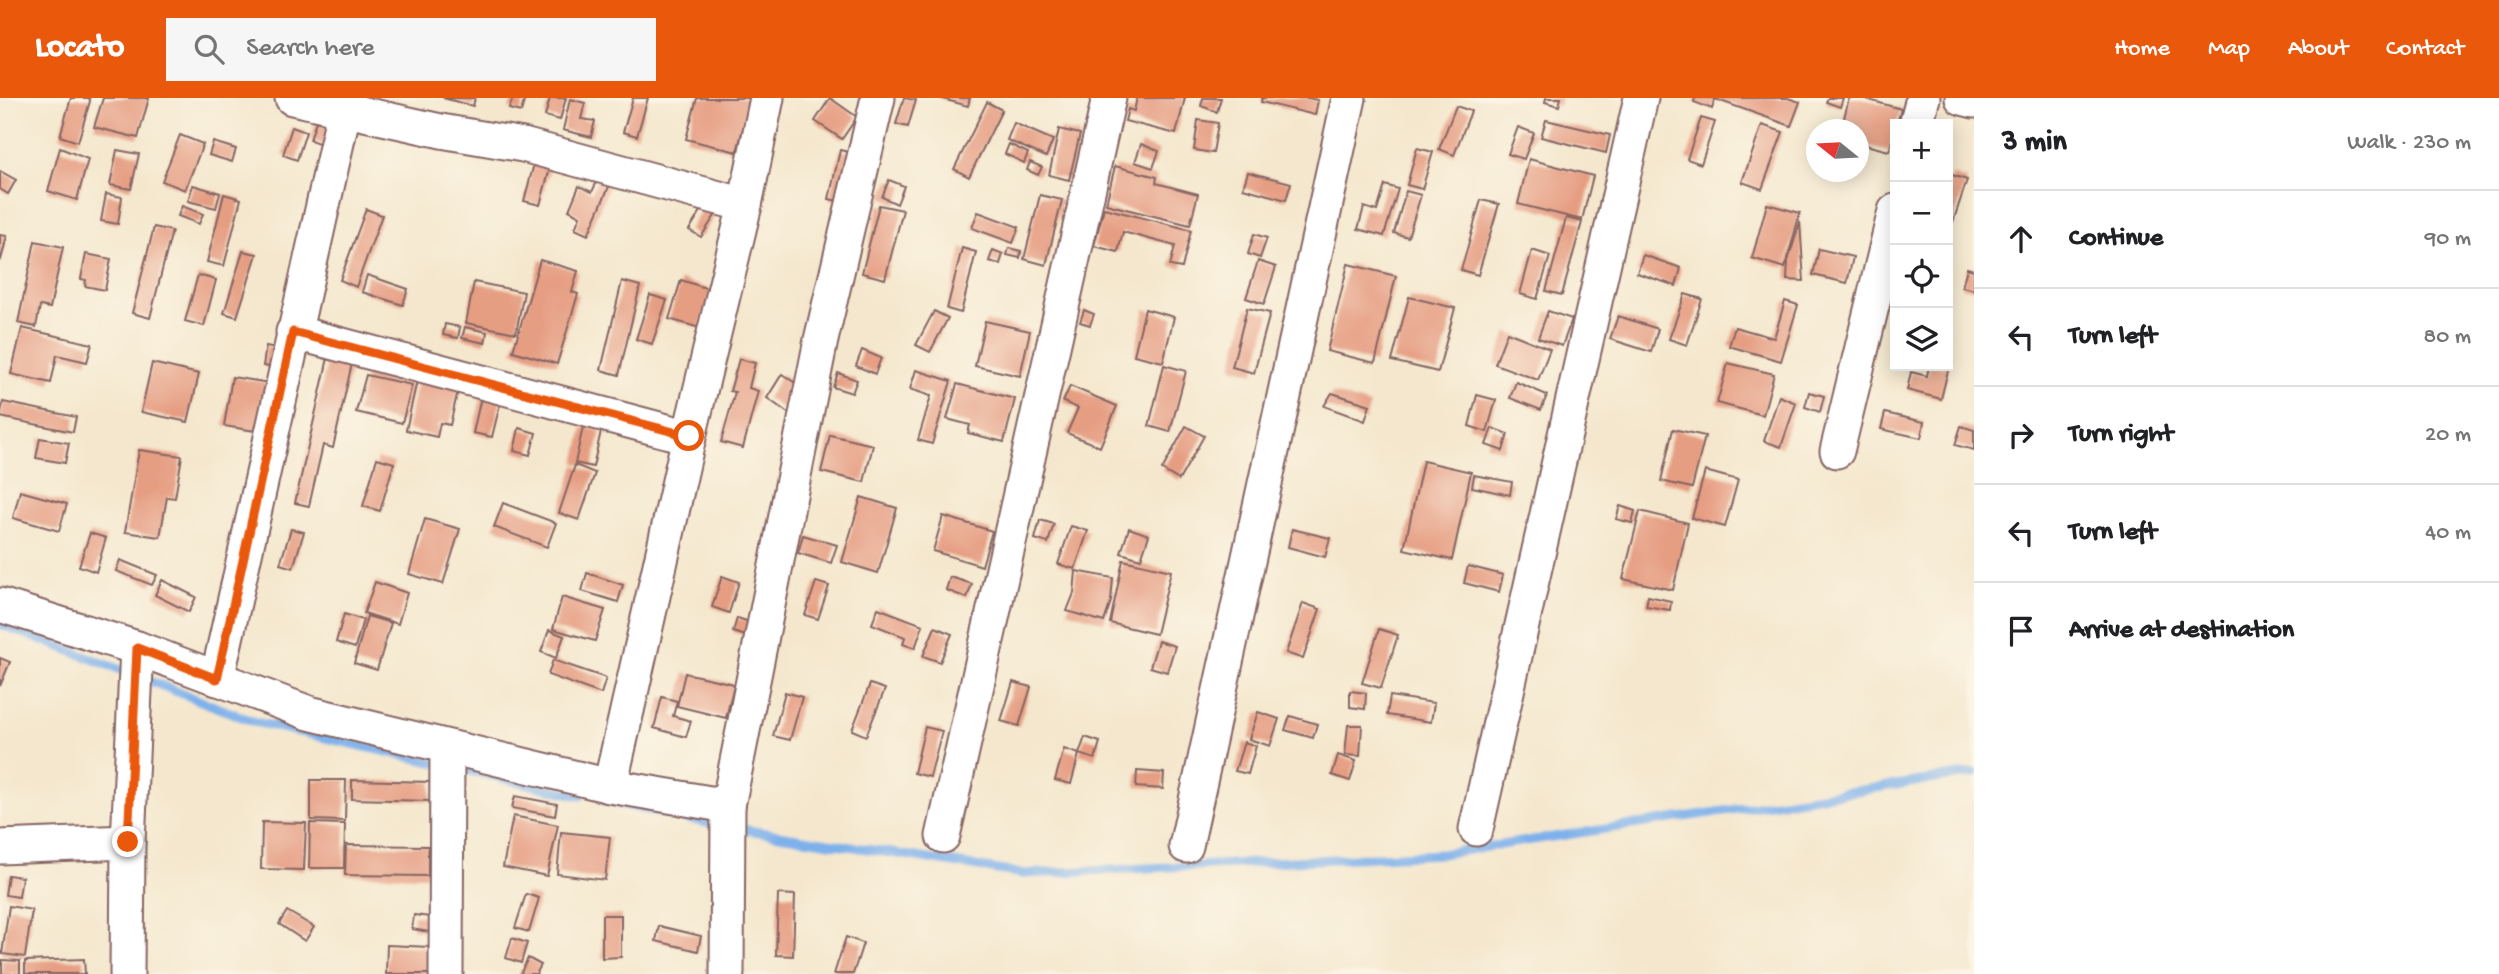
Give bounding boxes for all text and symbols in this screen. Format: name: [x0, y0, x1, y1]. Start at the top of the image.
search box: [166, 18, 656, 81]
text: Locato: [35, 30, 124, 68]
icon: search: [190, 30, 228, 68]
text: Search here: [246, 34, 374, 65]
text: Home: [2114, 35, 2170, 64]
text: Map: [2208, 35, 2250, 64]
text: About: [2288, 35, 2348, 64]
text: Contact: [2386, 35, 2464, 64]
north arrow: [1806, 119, 1869, 182]
map controls: [1890, 119, 1953, 371]
button: +: [1890, 119, 1953, 182]
text: 3 min: [2002, 126, 2067, 161]
text: Walk · 230 m: [2347, 130, 2471, 157]
button: −: [1890, 182, 1953, 245]
icon: ahead: [2002, 220, 2040, 258]
text: Continue: [2069, 224, 2163, 255]
text: 90 m: [2425, 226, 2471, 253]
button: locate: [1890, 245, 1953, 308]
button: layers: [1890, 308, 1953, 371]
icon: left: [2002, 318, 2040, 356]
text: Turn left: [2069, 322, 2157, 353]
text: 80 m: [2424, 324, 2471, 351]
icon: right: [2002, 416, 2040, 454]
route start: [673, 420, 704, 451]
text: Turn right: [2069, 420, 2173, 451]
text: 20 m: [2425, 422, 2471, 449]
icon: left: [2002, 514, 2040, 552]
text: Turn left: [2069, 518, 2157, 549]
text: 40 m: [2425, 520, 2471, 547]
icon: arrive: [2002, 612, 2040, 650]
text: Arrive at destination: [2069, 616, 2294, 647]
route end: [112, 826, 143, 857]

